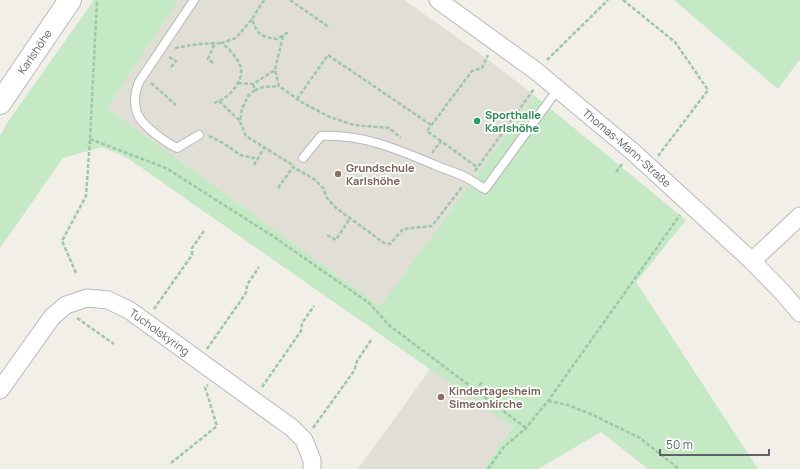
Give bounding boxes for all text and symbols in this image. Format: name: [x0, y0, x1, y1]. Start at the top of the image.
street label: Karlshöhe: [14, 26, 55, 77]
street label: Thomas-Mann-Straße: [580, 105, 675, 191]
place label: Sporthalle Karlshöhe: [485, 107, 541, 135]
marker: Sporthalle Karlshöhe: [472, 116, 482, 126]
place label: Grundschule Karlshöhe: [346, 160, 415, 188]
marker: Grundschule Karlshöhe: [333, 169, 343, 179]
street label: Tucholskyring: [126, 305, 193, 358]
place label: Kindertagesheim Simeonkirche: [449, 383, 541, 411]
marker: Kindertagesheim Simeonkirche: [436, 392, 446, 402]
scale bar: [660, 431, 769, 457]
text: 50 m: [666, 436, 693, 453]

